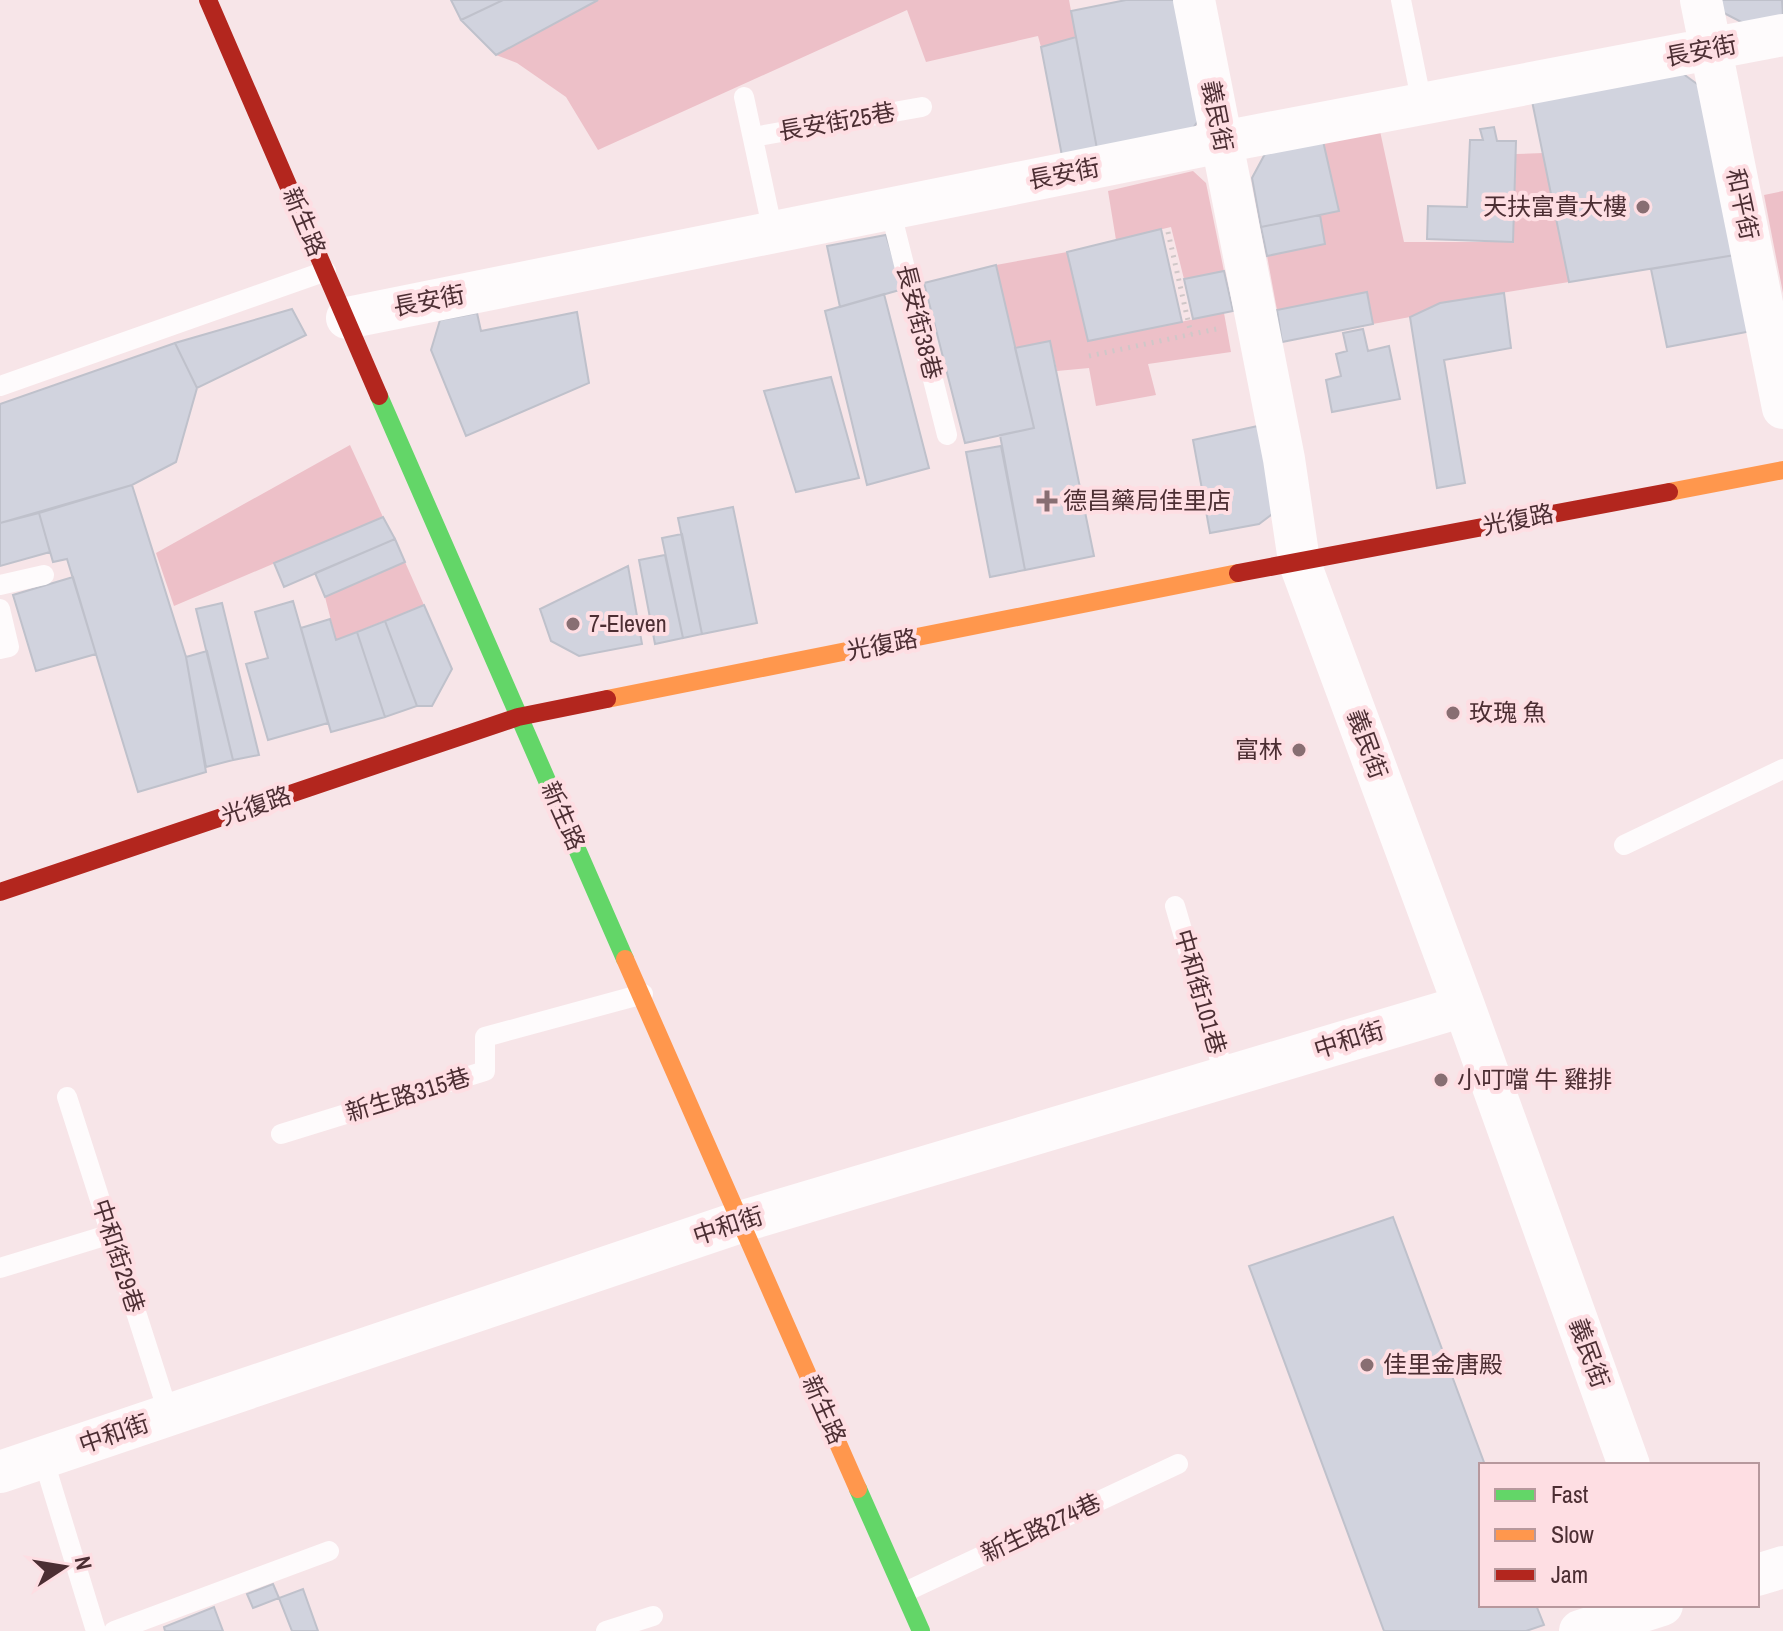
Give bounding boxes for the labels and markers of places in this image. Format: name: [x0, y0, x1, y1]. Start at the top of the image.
place label: 天扶富貴大樓: [1483, 190, 1627, 222]
marker: 天扶富貴大樓: [1634, 198, 1652, 216]
place label: 德昌藥局佳里店: [1063, 484, 1231, 516]
marker: 德昌藥局佳里店: [1038, 492, 1056, 510]
place label: 7-Eleven: [589, 607, 667, 639]
marker: 7-Eleven: [564, 615, 582, 633]
place label: 玫瑰 魚: [1469, 696, 1546, 728]
marker: 玫瑰 魚: [1444, 704, 1462, 722]
place label: 富林: [1235, 733, 1283, 765]
marker: 富林: [1290, 741, 1308, 759]
place label: 小叮噹 牛 雞排: [1457, 1063, 1612, 1095]
marker: 小叮噹 牛 雞排: [1432, 1071, 1450, 1089]
place label: 佳里金唐殿: [1383, 1348, 1503, 1380]
marker: 佳里金唐殿: [1358, 1356, 1376, 1374]

